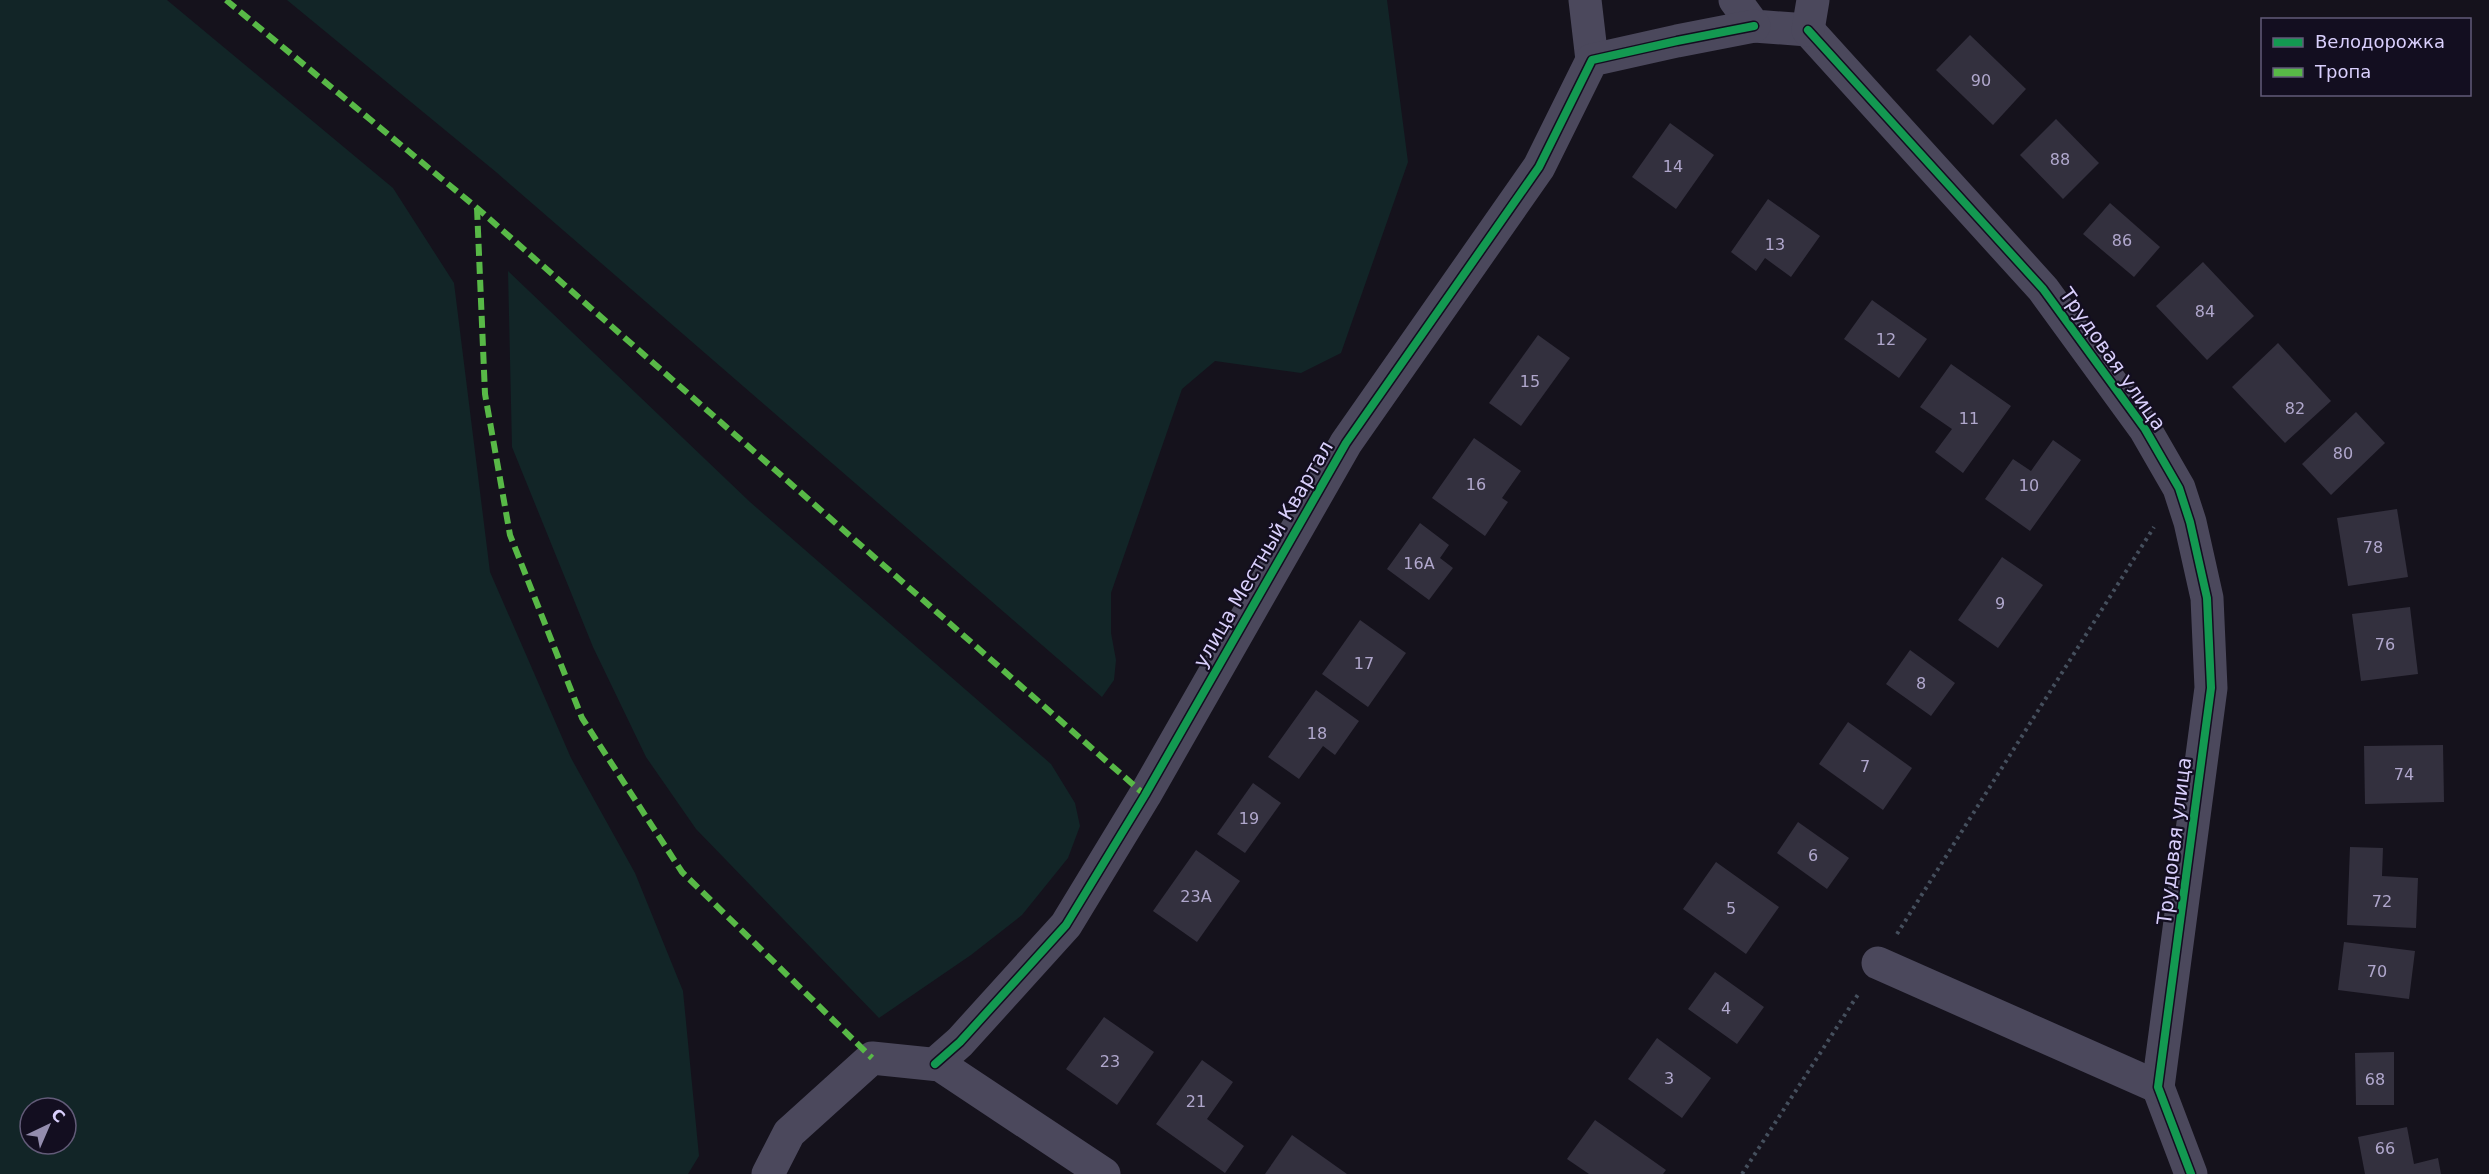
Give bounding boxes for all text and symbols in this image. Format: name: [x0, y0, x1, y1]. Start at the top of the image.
legend: [2261, 18, 2471, 96]
text: Велодорожка: [2315, 31, 2445, 52]
text: Тропа: [2314, 61, 2371, 82]
house number: 90: [1971, 71, 1991, 90]
house number: 88: [2050, 150, 2070, 169]
house number: 14: [1663, 157, 1683, 176]
house number: 86: [2112, 231, 2132, 250]
house number: 13: [1765, 235, 1785, 254]
street label: Трудовая улица: [2054, 282, 2171, 435]
house number: 84: [2195, 302, 2215, 321]
house number: 12: [1876, 330, 1896, 349]
house number: 15: [1520, 372, 1540, 391]
house number: 82: [2285, 399, 2305, 418]
house number: 11: [1959, 409, 1979, 428]
street label: улица Местный Квартал: [1188, 436, 1338, 672]
house number: 80: [2333, 444, 2353, 463]
house number: 16: [1466, 475, 1486, 494]
house number: 10: [2019, 476, 2039, 495]
house number: 78: [2363, 538, 2383, 557]
house number: 16А: [1403, 554, 1435, 573]
house number: 9: [1995, 594, 2005, 613]
house number: 76: [2375, 635, 2395, 654]
house number: 17: [1354, 654, 1374, 673]
house number: 8: [1916, 674, 1926, 693]
house number: 18: [1307, 724, 1327, 743]
street label: Трудовая улица: [2152, 756, 2196, 927]
house number: 7: [1860, 757, 1870, 776]
house number: 74: [2394, 765, 2414, 784]
house number: 19: [1239, 809, 1259, 828]
house number: 6: [1808, 846, 1818, 865]
house number: 23А: [1180, 887, 1212, 906]
house number: 72: [2372, 892, 2392, 911]
house number: 5: [1726, 899, 1736, 918]
house number: 70: [2367, 962, 2387, 981]
house number: 4: [1721, 999, 1731, 1018]
house number: 23: [1100, 1052, 1120, 1071]
house number: 3: [1664, 1069, 1674, 1088]
house number: 68: [2365, 1070, 2385, 1089]
house number: 21: [1186, 1092, 1206, 1111]
north arrow: [18, 1096, 78, 1156]
text: С: [47, 1105, 69, 1126]
house number: 66: [2375, 1139, 2395, 1158]

